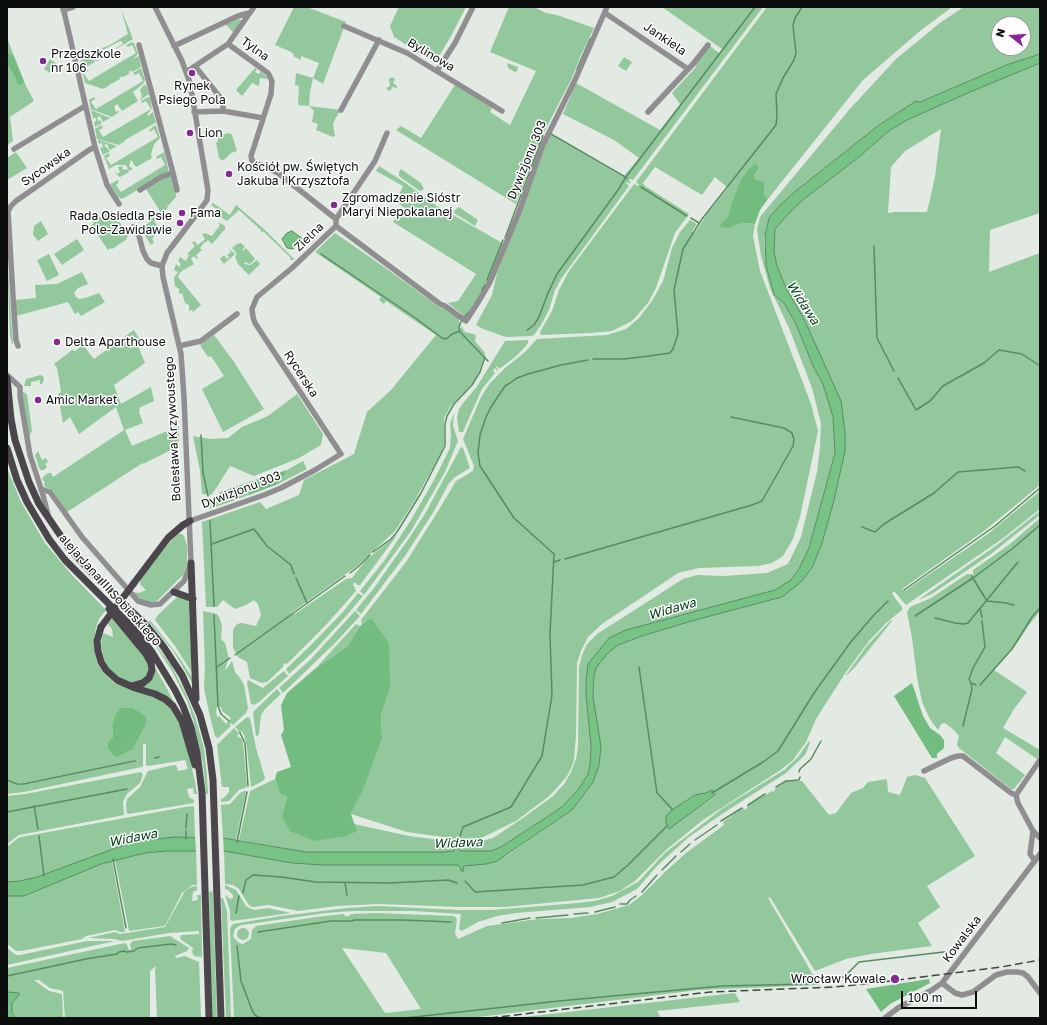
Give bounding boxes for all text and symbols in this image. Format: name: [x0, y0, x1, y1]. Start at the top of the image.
north arrow: [991, 16, 1031, 56]
street label: Jankiela: [641, 19, 689, 59]
text: N: [993, 27, 1007, 39]
street label: Tylna: [238, 34, 272, 64]
street label: Bylinowa: [405, 35, 457, 75]
place label: Przedszkole nr 106: [51, 47, 121, 75]
marker: Przedszkole nr 106: [38, 56, 48, 66]
marker: Rynek Psiego Pola: [187, 68, 197, 78]
place label: Rynek Psiego Pola: [158, 79, 226, 107]
street label: Dywizjonu 303: [505, 118, 549, 202]
place label: Lion: [198, 126, 223, 140]
marker: Lion: [185, 128, 195, 138]
street label: Sycowska: [18, 145, 74, 189]
place label: Kościół pw. Świętych Jakuba i Krzysztofa: [237, 160, 359, 188]
marker: Kościół pw. Świętych Jakuba i Krzysztofa: [224, 169, 234, 179]
place label: Zgromadzenie Sióstr Maryi Niepokalanej: [342, 191, 460, 219]
marker: Zgromadzenie Sióstr Maryi Niepokalanej: [329, 200, 339, 210]
place label: Fama: [190, 206, 221, 220]
marker: Fama: [177, 208, 187, 218]
place label: Rada Osiedla Psie Pole-Zawidawie: [69, 209, 172, 237]
marker: Rada Osiedla Psie Pole-Zawidawie: [175, 218, 185, 228]
street label: Zielna: [291, 220, 327, 254]
water label: Widawa: [783, 278, 823, 328]
place label: Delta Aparthouse: [65, 335, 166, 349]
marker: Delta Aparthouse: [52, 337, 62, 347]
street label: Rycerska: [281, 348, 321, 400]
street label: Bolesława Krzywoustego: [162, 356, 184, 502]
place label: Amic Market: [46, 393, 117, 407]
marker: Amic Market: [33, 395, 43, 405]
street label: Dywizjonu 303: [199, 468, 283, 512]
street label: aleja Jana III Sobieskiego: [56, 531, 164, 649]
water label: Widawa: [646, 595, 698, 623]
water label: Widawa: [108, 826, 158, 850]
water label: Widawa: [433, 834, 483, 852]
street label: Kowalska: [940, 913, 984, 965]
place label: Wrocław Kowale: [791, 972, 886, 986]
marker: Wrocław Kowale: [889, 973, 901, 985]
scale bar: [903, 983, 979, 1009]
text: 100 m: [908, 990, 942, 1005]

